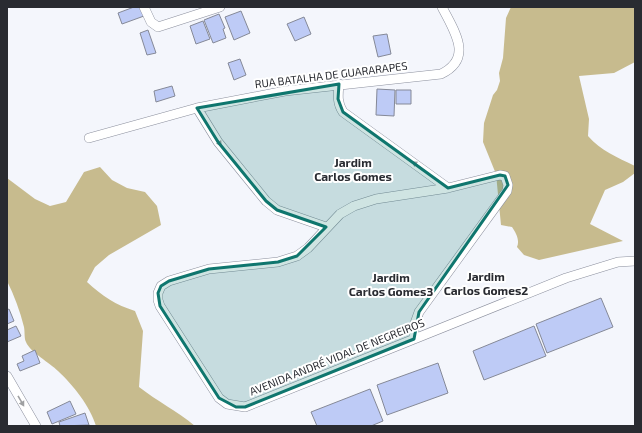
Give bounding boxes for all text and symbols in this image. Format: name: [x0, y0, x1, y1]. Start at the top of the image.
street label: RUA BATALHA DE GUARARAPES: [254, 59, 408, 90]
one-way arrow: [214, 135, 222, 146]
district label: Jardim Carlos Gomes: [314, 155, 392, 183]
one-way arrow: [411, 161, 422, 169]
district label: Jardim Carlos Gomes2: [444, 269, 528, 297]
district label: Jardim Carlos Gomes3: [349, 270, 433, 298]
street label: AVENIDA ANDRÉ VIDAL DE NEGREIROS: [247, 315, 426, 398]
one-way arrow: [18, 395, 25, 407]

